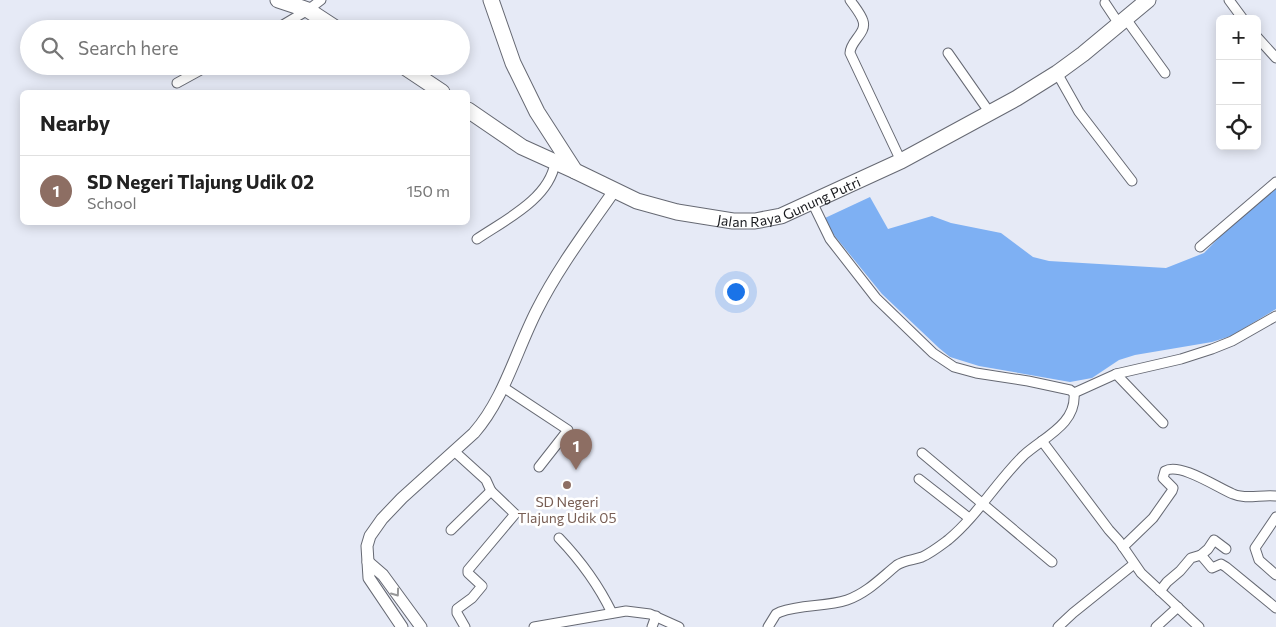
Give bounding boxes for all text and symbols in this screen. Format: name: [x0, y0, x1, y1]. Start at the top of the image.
map controls: [1216, 15, 1261, 150]
button: +: [1216, 15, 1261, 60]
search box: [20, 20, 470, 75]
icon: search: [38, 34, 66, 62]
text: Search here: [78, 36, 178, 59]
button: −: [1216, 60, 1261, 105]
button: locate: [1216, 105, 1261, 150]
text: Nearby: [40, 110, 110, 135]
text: SD Negeri Tlajung Udik 02: [87, 170, 314, 193]
street label: Jalan Raya Gunung Putri: [716, 172, 863, 230]
text: 1: [52, 181, 60, 200]
text: 150 m: [407, 181, 450, 200]
text: School: [87, 193, 137, 212]
your location: [723, 279, 749, 305]
pin: 1: [560, 429, 592, 470]
marker: SD Negeri Tlajung Udik 05: [561, 479, 573, 491]
place label: SD Negeri Tlajung Udik 05: [518, 493, 616, 526]
one-way arrow: [390, 587, 399, 597]

